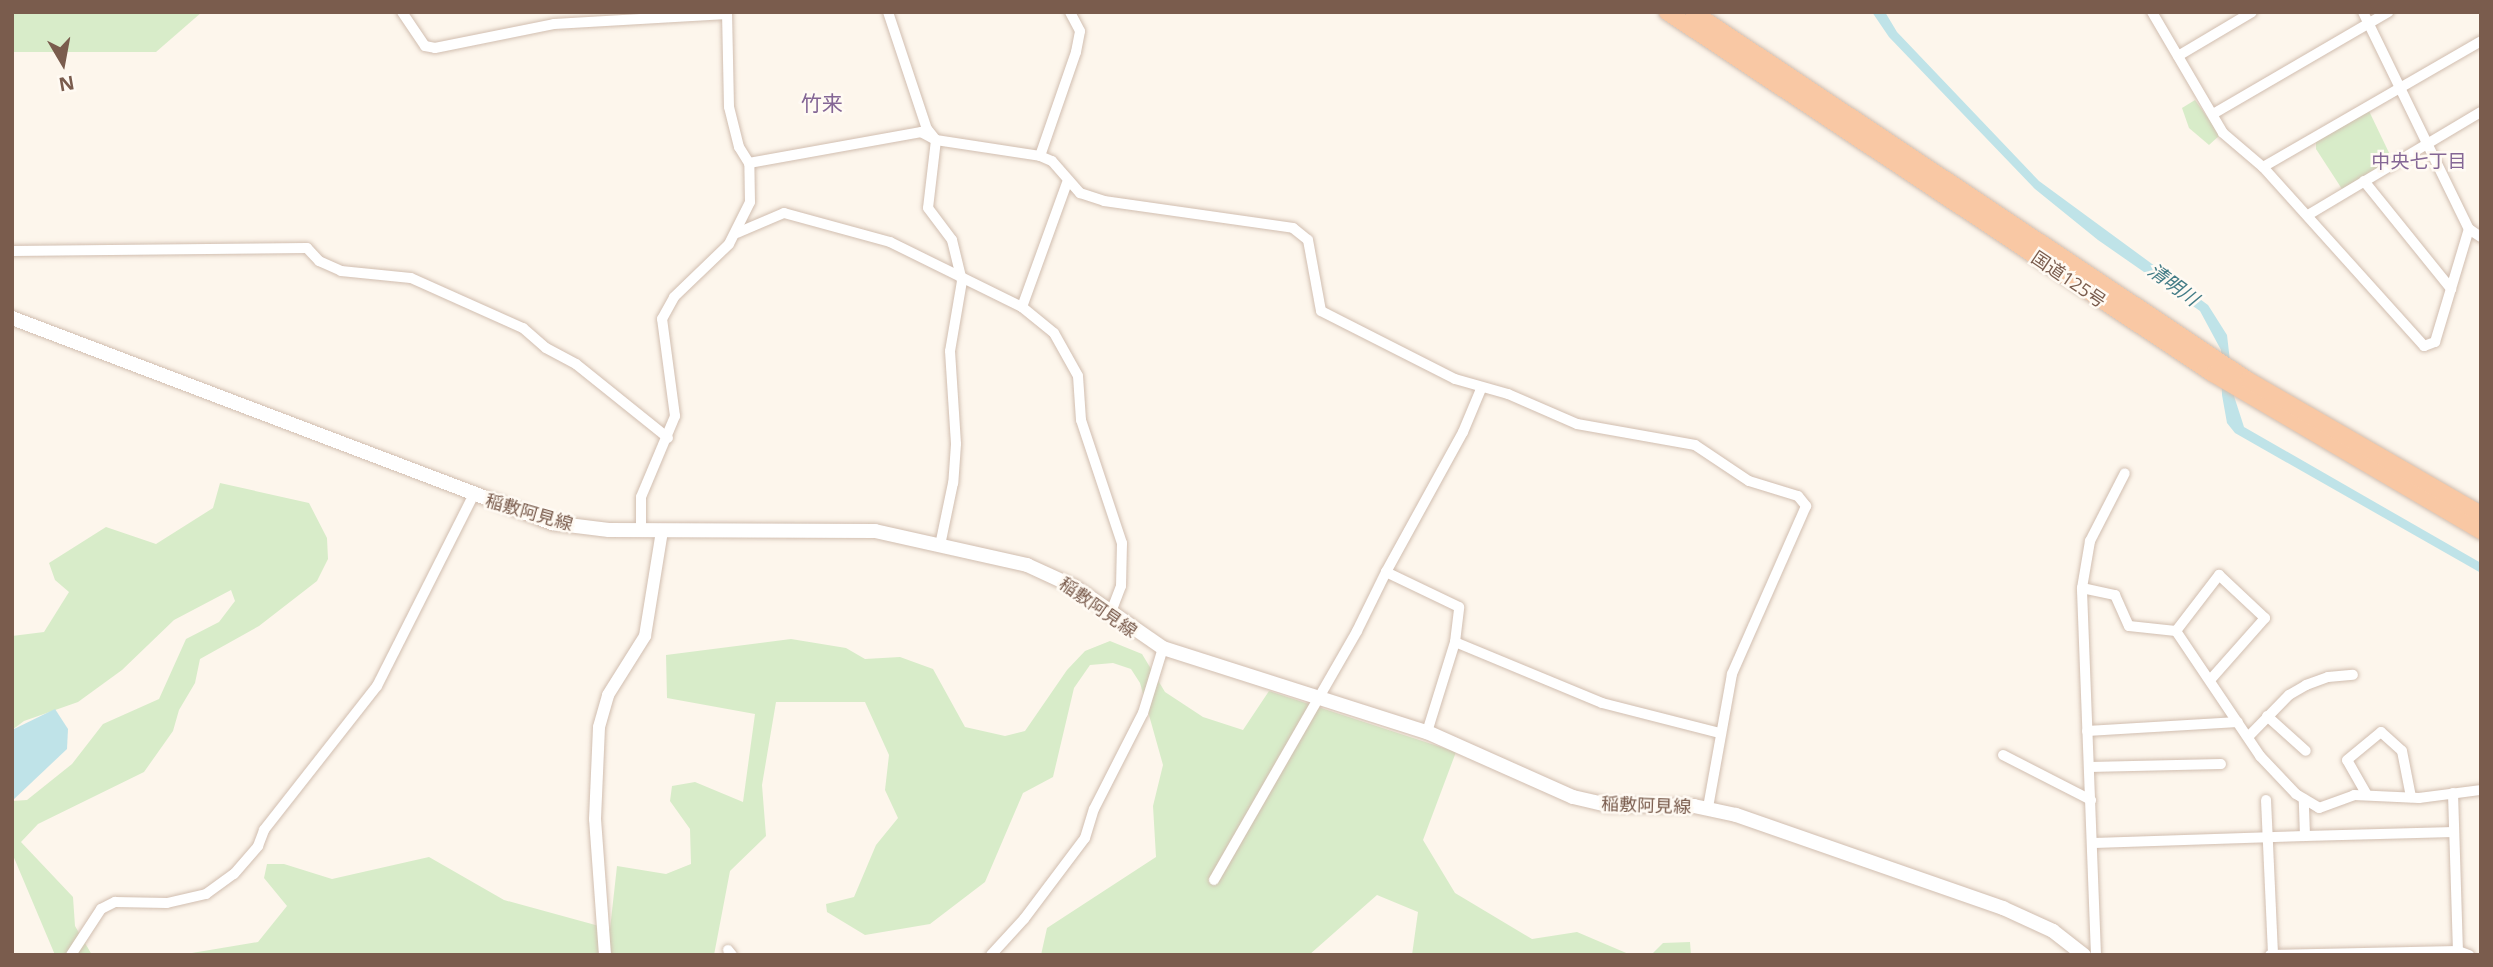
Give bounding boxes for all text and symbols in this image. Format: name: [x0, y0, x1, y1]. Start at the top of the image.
north arrow: [28, 28, 98, 98]
text: N: [57, 70, 77, 98]
district label: 竹来: [801, 90, 843, 116]
district label: 中央七丁目: [2372, 151, 2466, 173]
street label: 国道125号: [2028, 246, 2110, 312]
water label: 清明川: [2143, 259, 2203, 311]
street label: 稲敷阿見線: [483, 489, 575, 535]
street label: 稲敷阿見線: [1055, 572, 1141, 642]
street label: 稲敷阿見線: [1601, 793, 1691, 817]

